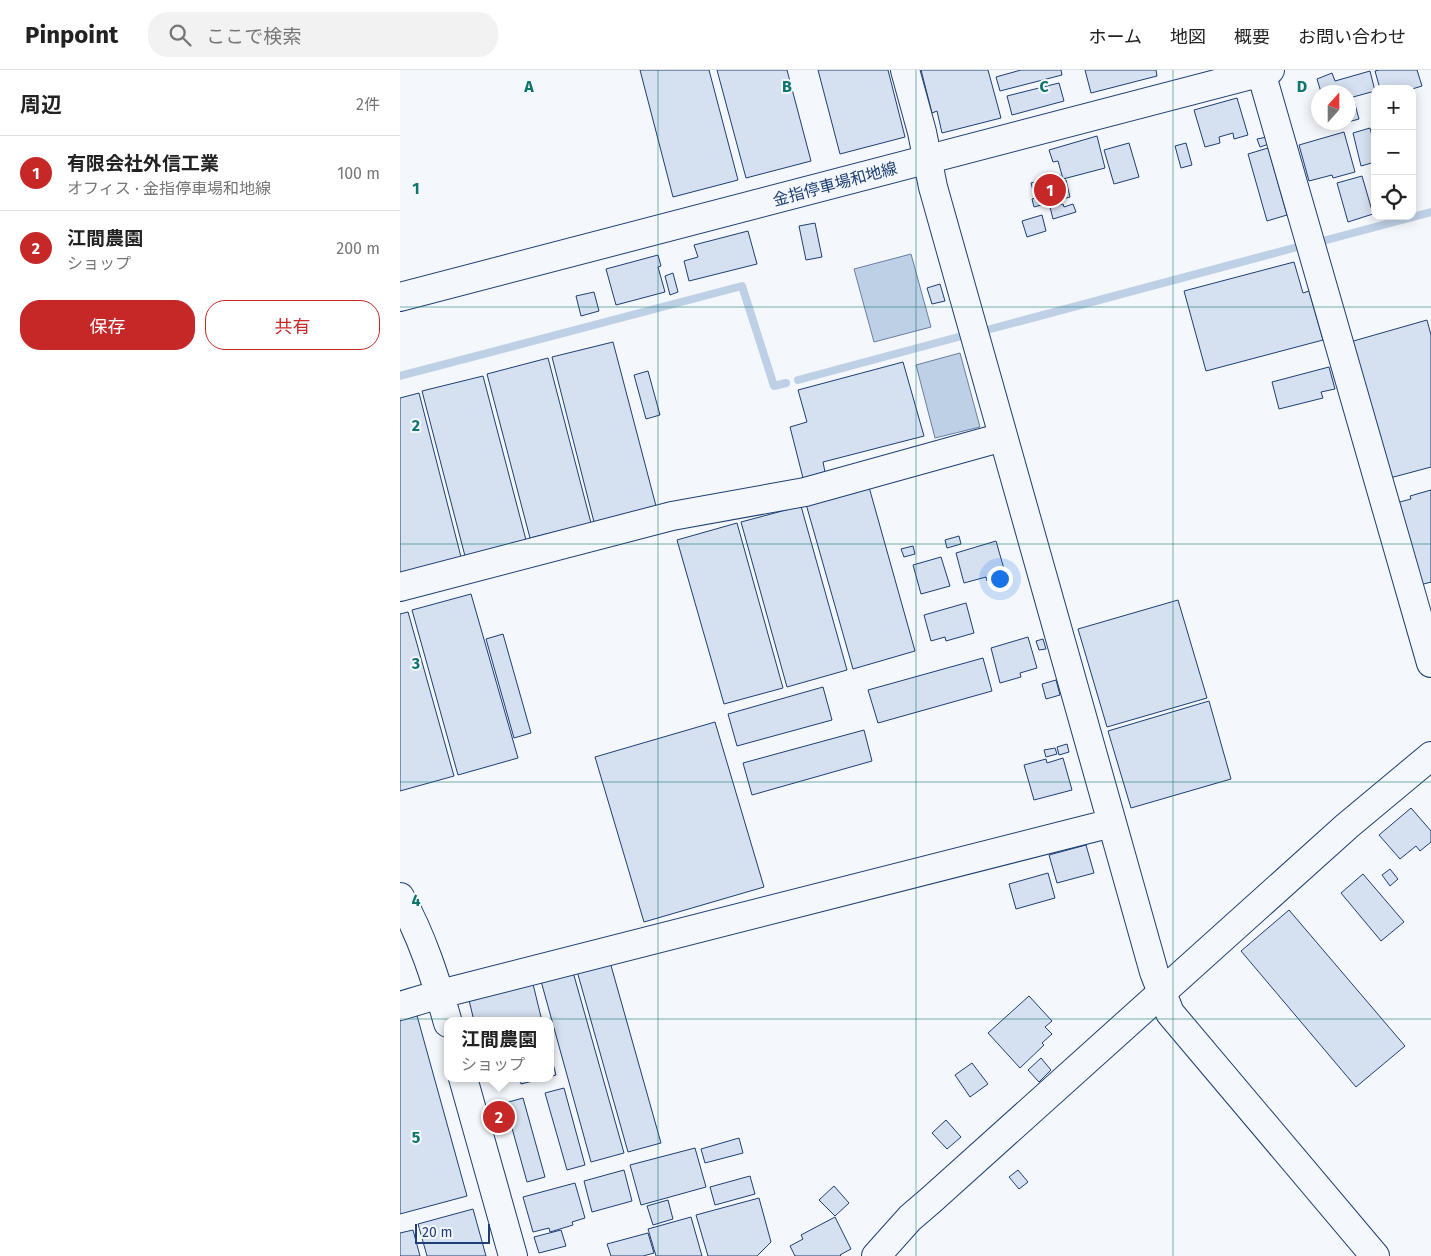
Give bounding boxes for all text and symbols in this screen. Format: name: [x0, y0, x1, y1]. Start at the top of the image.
search box: [148, 12, 498, 57]
text: Pinpoint: [25, 21, 118, 49]
icon: search: [166, 21, 194, 49]
text: ここで検索: [206, 25, 301, 48]
text: ホーム: [1089, 26, 1142, 48]
text: 地図: [1170, 26, 1206, 48]
text: 概要: [1234, 26, 1270, 48]
text: お問い合わせ: [1298, 26, 1406, 48]
text: A: [523, 77, 534, 96]
text: B: [782, 77, 792, 96]
text: C: [1039, 77, 1049, 96]
text: D: [1297, 77, 1307, 96]
north arrow: [1311, 85, 1356, 130]
map controls: [1371, 85, 1416, 220]
button: +: [1371, 85, 1416, 130]
text: 周辺: [20, 92, 62, 118]
text: 2件: [356, 95, 380, 114]
button: −: [1371, 130, 1416, 175]
text: 有限会社外信工業: [67, 152, 219, 175]
street label: 金指停車場和地線: [771, 158, 899, 210]
text: 1: [32, 164, 40, 183]
text: 100 m: [337, 164, 380, 183]
pin: 1: [1034, 171, 1066, 209]
button: locate: [1371, 175, 1416, 220]
text: オフィス · 金指停車場和地線: [67, 179, 271, 198]
text: 1: [412, 179, 420, 198]
text: 江間農園: [67, 227, 143, 250]
text: 2: [32, 239, 40, 258]
text: 200 m: [336, 239, 380, 258]
text: ショップ: [67, 254, 131, 273]
button: 保存: [20, 300, 195, 350]
button: 共有: [205, 300, 380, 350]
text: 2: [412, 416, 420, 435]
your location: [987, 566, 1013, 592]
text: 3: [411, 654, 420, 673]
text: 4: [411, 891, 421, 910]
popup: [444, 1017, 554, 1082]
text: 江間農園: [461, 1028, 537, 1051]
text: ショップ: [461, 1055, 525, 1074]
pin: 2: [483, 1098, 515, 1136]
text: 5: [412, 1128, 421, 1147]
scale bar: [415, 1221, 490, 1244]
text: 20 m: [422, 1224, 452, 1241]

